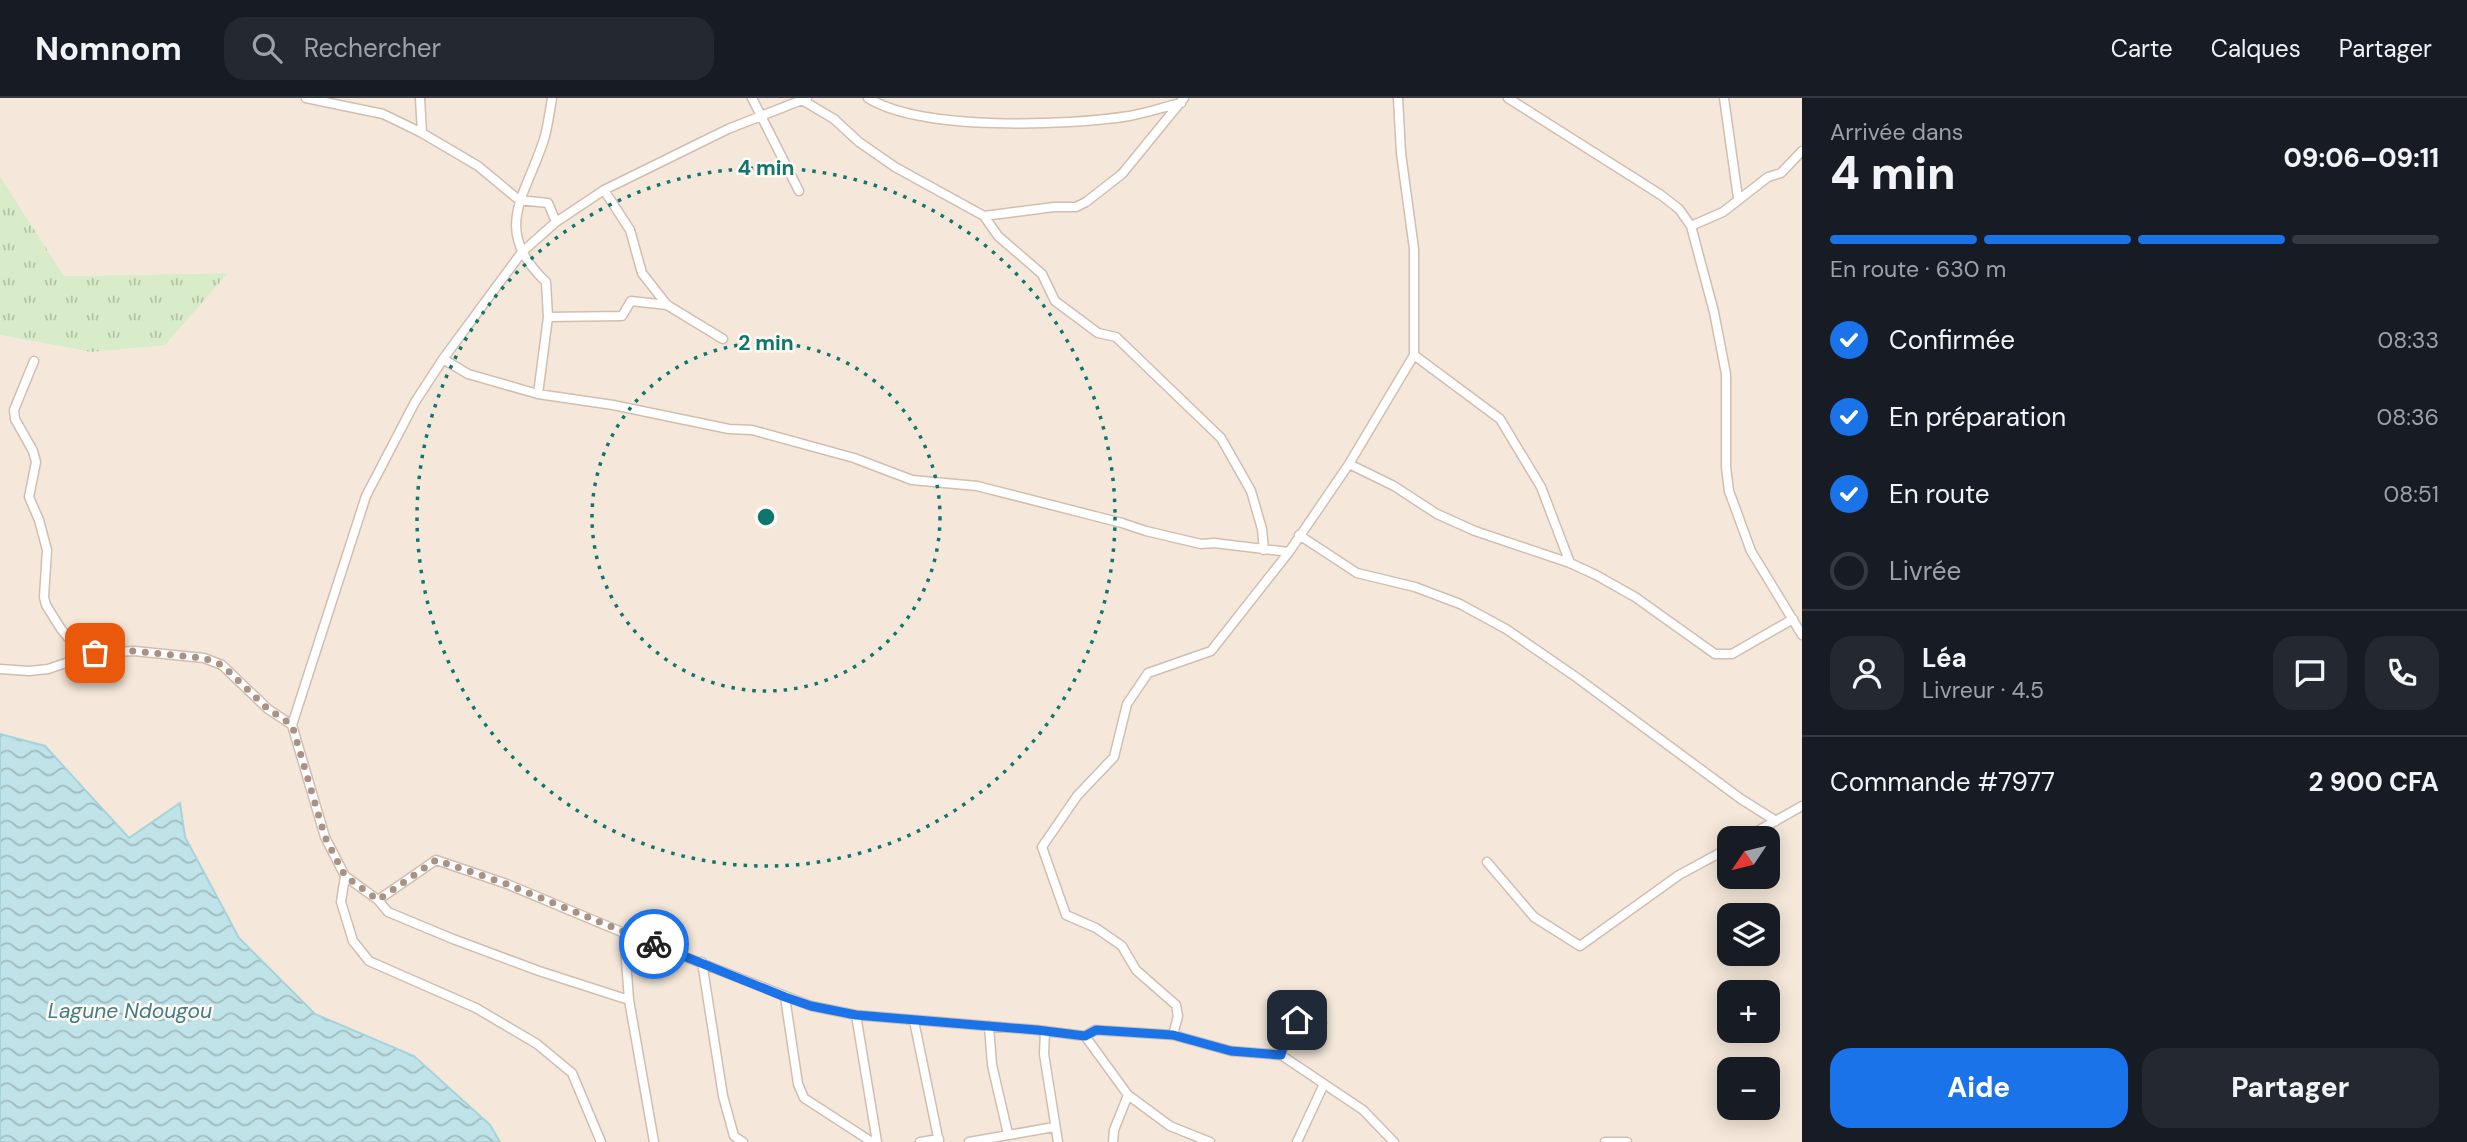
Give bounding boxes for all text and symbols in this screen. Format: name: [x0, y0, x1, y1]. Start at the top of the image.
search box: [224, 17, 714, 80]
text: Nomnom: [35, 27, 182, 70]
icon: search: [248, 29, 286, 67]
text: Rechercher: [304, 31, 441, 65]
text: Carte: [2111, 33, 2173, 64]
text: Calques: [2211, 33, 2301, 64]
text: Partager: [2339, 33, 2432, 64]
text: Arrivée dans: [1830, 117, 1963, 147]
text: 09:06–09:11: [2284, 141, 2439, 175]
text: 4 min: [1830, 143, 1956, 203]
text: 4 min: [737, 154, 795, 182]
text: En route · 630 m: [1830, 254, 2006, 284]
icon: check: [1830, 321, 1868, 359]
text: Confirmée: [1889, 323, 2015, 357]
text: 08:33: [2377, 325, 2439, 355]
text: 2 min: [738, 329, 794, 357]
icon: check: [1830, 398, 1868, 436]
text: En préparation: [1889, 400, 2066, 434]
text: 08:36: [2377, 402, 2439, 432]
icon: check: [1830, 475, 1868, 513]
text: En route: [1889, 477, 1990, 511]
text: 08:51: [2383, 479, 2439, 509]
centre of rings: [754, 505, 778, 529]
text: Livrée: [1889, 554, 1961, 588]
pin: [65, 623, 125, 683]
icon: bag: [76, 634, 114, 672]
button: person: [1830, 636, 1904, 710]
button: chat: [2273, 636, 2347, 710]
button: phone: [2365, 636, 2439, 710]
text: Léa: [1922, 641, 1967, 675]
text: Livreur · 4.5: [1922, 675, 2044, 705]
text: Commande #7977: [1830, 765, 2055, 799]
text: 2 900 CFA: [2309, 765, 2439, 799]
north arrow: [1717, 826, 1780, 889]
map controls: [1717, 826, 1780, 1120]
button: layers: [1717, 903, 1780, 966]
courier: [619, 909, 689, 979]
icon: bike: [635, 925, 673, 963]
button: +: [1717, 980, 1780, 1043]
pin: [1267, 990, 1327, 1050]
water label: Lagune Ndougou: [48, 997, 212, 1025]
icon: home: [1278, 1001, 1316, 1039]
button: Aide: [1830, 1048, 2128, 1128]
button: Partager: [2142, 1048, 2439, 1128]
button: −: [1717, 1057, 1780, 1120]

